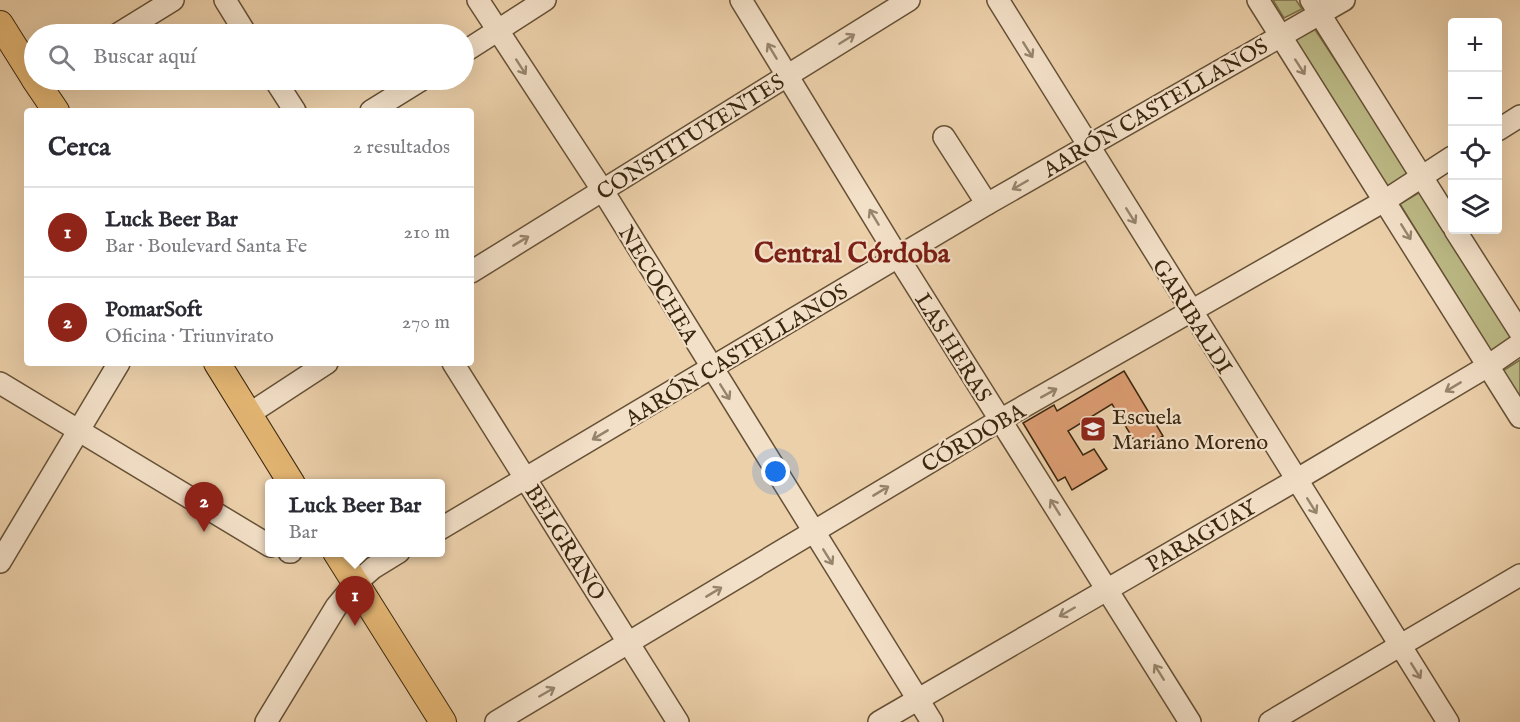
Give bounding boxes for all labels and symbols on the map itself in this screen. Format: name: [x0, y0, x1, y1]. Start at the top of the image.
one-way arrow: [838, 32, 855, 44]
street label: AARÓN CASTELLANOS: [1038, 33, 1274, 185]
one-way arrow: [1023, 41, 1035, 58]
one-way arrow: [766, 43, 778, 60]
one-way arrow: [515, 58, 527, 74]
one-way arrow: [1294, 59, 1307, 76]
street label: CONSTITUYENTES: [592, 68, 790, 207]
one-way arrow: [1012, 179, 1029, 191]
one-way arrow: [1125, 207, 1137, 224]
one-way arrow: [867, 209, 879, 226]
street label: NECOCHEA: [611, 221, 704, 350]
one-way arrow: [1399, 223, 1412, 240]
one-way arrow: [512, 235, 529, 247]
district label: Central Córdoba: [754, 237, 951, 272]
street label: GARIBALDI: [1145, 254, 1238, 380]
street label: AARÓN CASTELLANOS: [620, 278, 854, 434]
street label: LAS HERAS: [908, 288, 997, 408]
one-way arrow: [1445, 381, 1462, 393]
one-way arrow: [720, 383, 732, 400]
one-way arrow: [1040, 387, 1057, 399]
street label: CÓRDOBA: [917, 397, 1032, 480]
place label: Escuela Mariano Moreno: [1112, 404, 1268, 457]
school or university icon: Escuela Mariano Moreno: [1078, 414, 1108, 444]
one-way arrow: [592, 430, 609, 442]
your location: [761, 457, 790, 486]
street label: BELGRANO: [518, 480, 611, 606]
pin: 2: [184, 482, 224, 532]
one-way arrow: [872, 485, 889, 497]
street label: PARAGUAY: [1142, 493, 1263, 580]
one-way arrow: [1306, 497, 1319, 514]
one-way arrow: [1048, 499, 1060, 516]
one-way arrow: [823, 548, 835, 565]
pin: 1: [336, 576, 374, 626]
one-way arrow: [705, 586, 722, 598]
one-way arrow: [1059, 607, 1076, 619]
one-way arrow: [1410, 662, 1422, 679]
one-way arrow: [1152, 664, 1164, 681]
one-way arrow: [538, 686, 555, 698]

